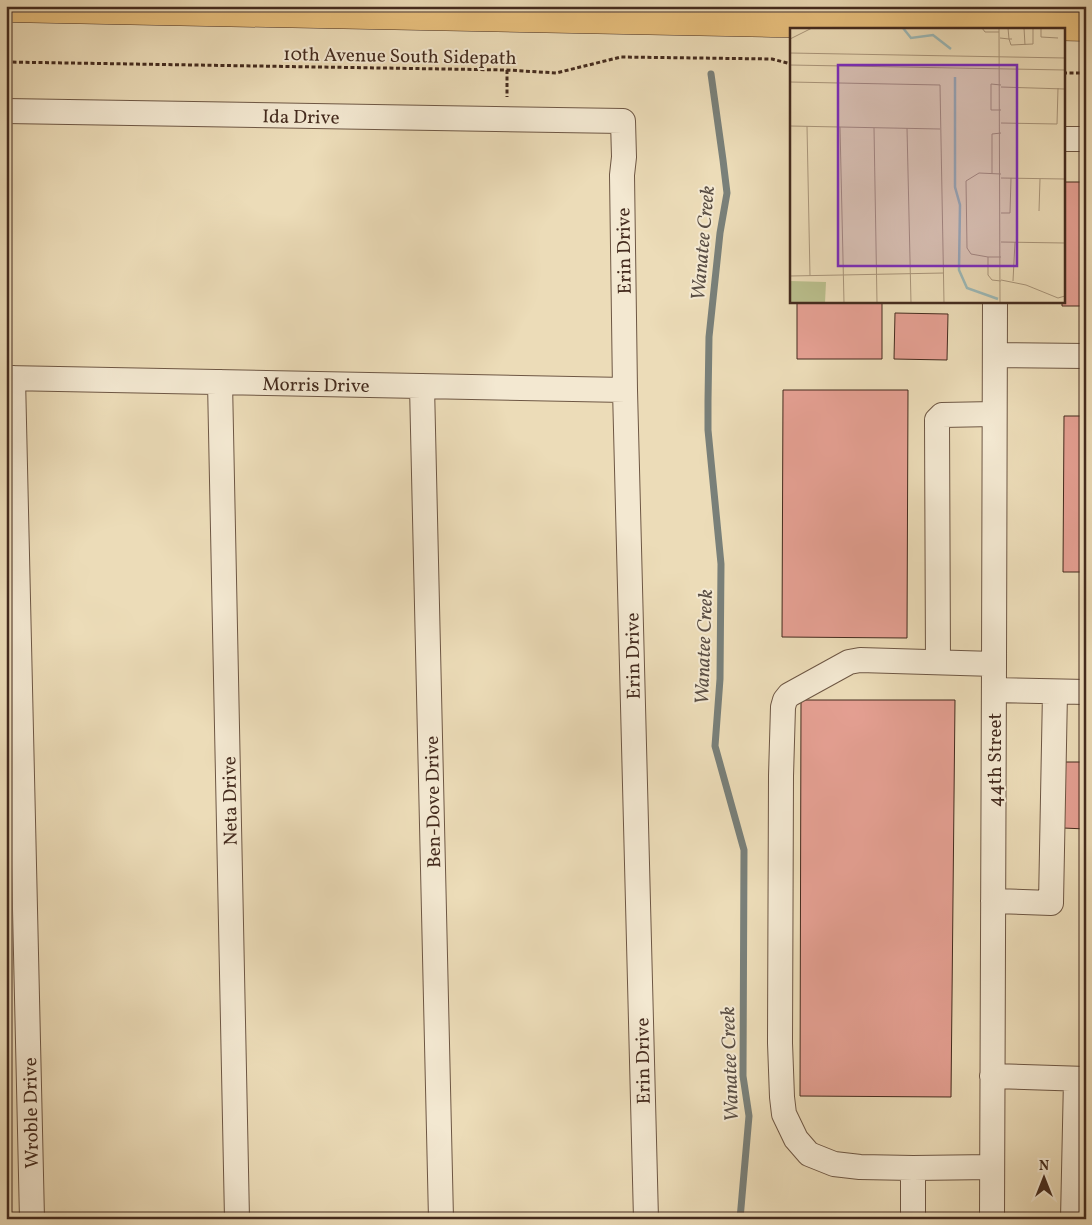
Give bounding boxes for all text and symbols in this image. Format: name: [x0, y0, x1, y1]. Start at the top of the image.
inset map: [790, 28, 1064, 302]
street label: 10th Avenue South Sidepath: [283, 42, 517, 72]
street label: Ida Drive: [262, 104, 340, 132]
water label: Wanatee Creek: [685, 185, 723, 302]
street label: Erin Drive: [611, 207, 639, 295]
street label: Morris Drive: [262, 372, 370, 400]
water label: Wanatee Creek: [689, 589, 721, 705]
street label: Erin Drive: [620, 612, 648, 700]
street label: 44th Street: [983, 713, 1009, 807]
street label: Ben-Dove Drive: [420, 736, 448, 868]
street label: Neta Drive: [217, 756, 245, 846]
water label: Wanatee Creek: [715, 1006, 747, 1122]
street label: Erin Drive: [630, 1017, 658, 1105]
street label: Wroble Drive: [18, 1057, 46, 1169]
north arrow: [1020, 1152, 1070, 1202]
text: N: [1039, 1157, 1049, 1176]

